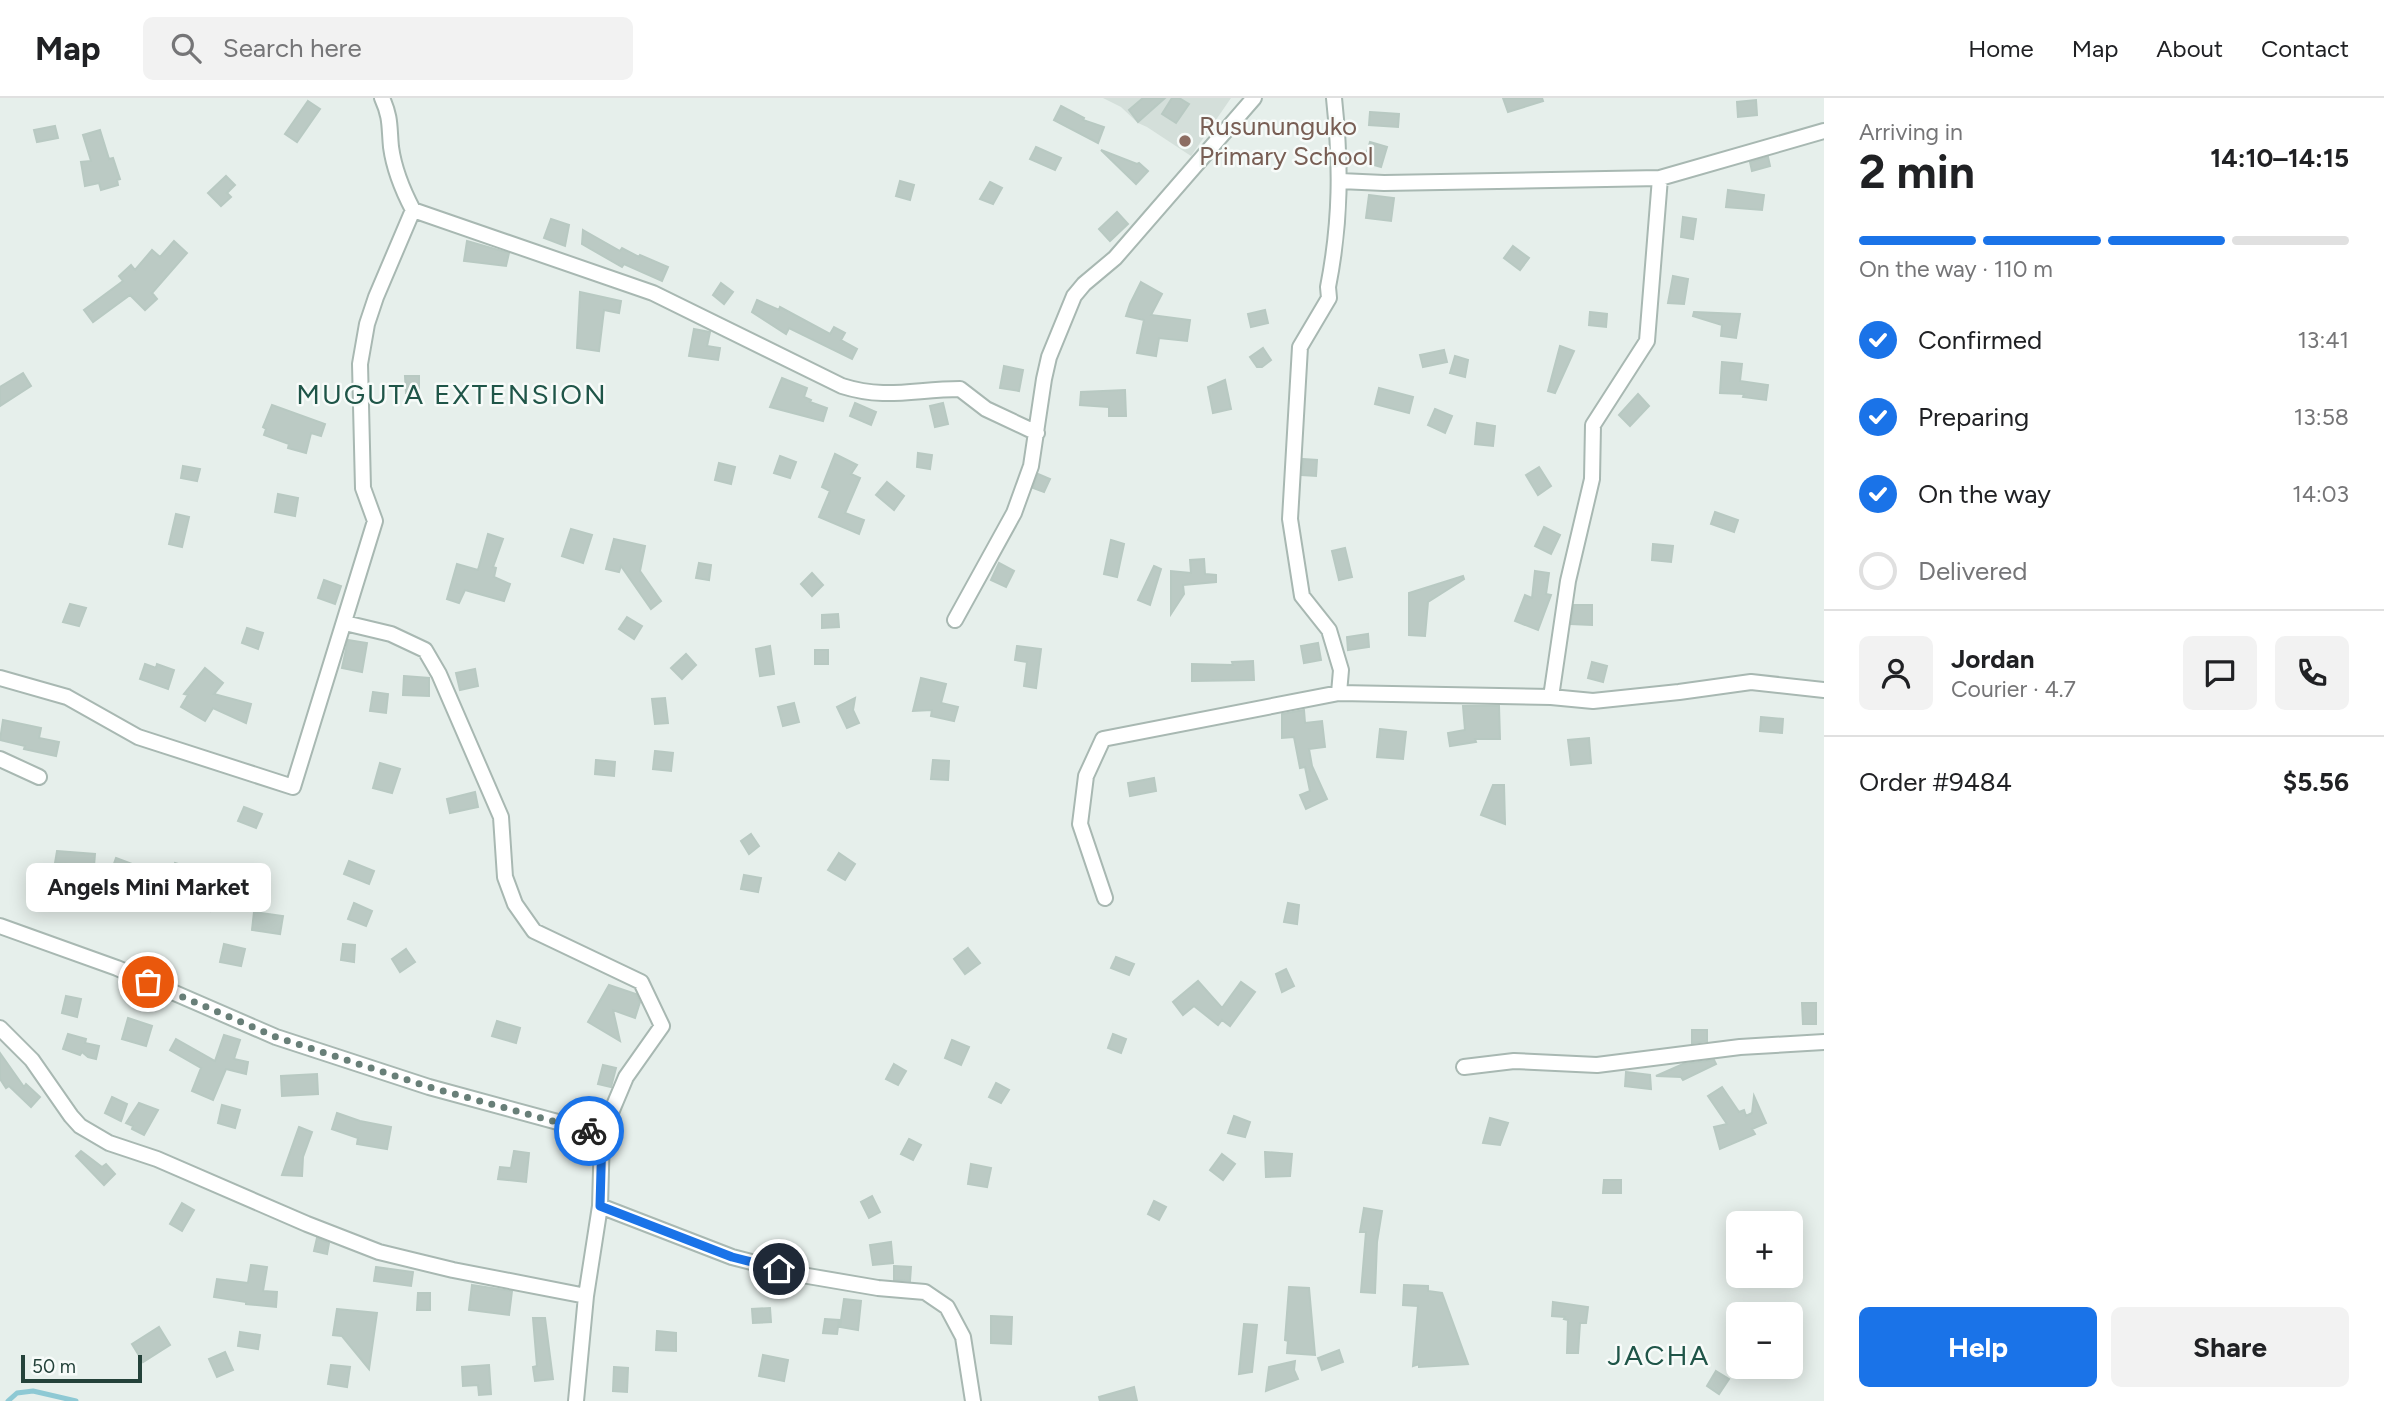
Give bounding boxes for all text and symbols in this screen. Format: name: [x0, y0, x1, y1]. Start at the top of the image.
search box: [143, 17, 633, 80]
text: Map: [35, 29, 101, 68]
icon: search: [167, 29, 205, 67]
text: Search here: [223, 32, 362, 64]
text: Home: [1968, 34, 2034, 63]
text: Map: [2072, 34, 2118, 63]
text: About: [2156, 34, 2223, 63]
text: Contact: [2261, 34, 2349, 63]
place label: Rusununguko Primary School: [1199, 110, 1373, 172]
text: Arriving in: [1859, 118, 1963, 146]
marker: Rusununguko Primary School: [1177, 133, 1193, 149]
text: 14:10–14:15: [2210, 142, 2349, 174]
text: 2 min: [1859, 144, 1975, 200]
text: On the way · 110 m: [1859, 255, 2053, 283]
icon: check: [1859, 321, 1897, 359]
text: Confirmed: [1918, 324, 2042, 356]
text: 13:41: [2297, 326, 2349, 354]
district label: MUGUTA EXTENSION: [296, 377, 608, 411]
icon: check: [1859, 398, 1897, 436]
text: Preparing: [1918, 401, 2029, 433]
text: 13:58: [2294, 403, 2349, 431]
icon: check: [1859, 475, 1897, 513]
text: On the way: [1918, 478, 2051, 510]
text: 14:03: [2292, 480, 2349, 508]
text: Delivered: [1918, 555, 2027, 587]
button: person: [1859, 636, 1933, 710]
button: chat: [2183, 636, 2257, 710]
button: phone: [2275, 636, 2349, 710]
text: Jordan: [1951, 643, 2034, 675]
text: Courier · 4.7: [1951, 675, 2076, 703]
text: Order #9484: [1859, 766, 2012, 798]
text: $5.56: [2283, 766, 2349, 798]
callout: Angels Mini Market: [25, 863, 270, 912]
text: Angels Mini Market: [47, 873, 250, 901]
pin: [118, 952, 178, 1012]
icon: bag: [129, 963, 167, 1001]
courier: [554, 1096, 624, 1166]
icon: bike: [570, 1112, 608, 1150]
map controls: [1726, 1211, 1803, 1379]
button: +: [1726, 1211, 1803, 1288]
pin: [749, 1239, 809, 1299]
icon: home: [760, 1250, 798, 1288]
button: −: [1726, 1302, 1803, 1379]
button: Help: [1859, 1307, 2097, 1387]
button: Share: [2111, 1307, 2349, 1387]
district label: JACHA: [1608, 1338, 1710, 1372]
scale bar: [21, 1352, 142, 1384]
text: 50 m: [32, 1355, 76, 1378]

